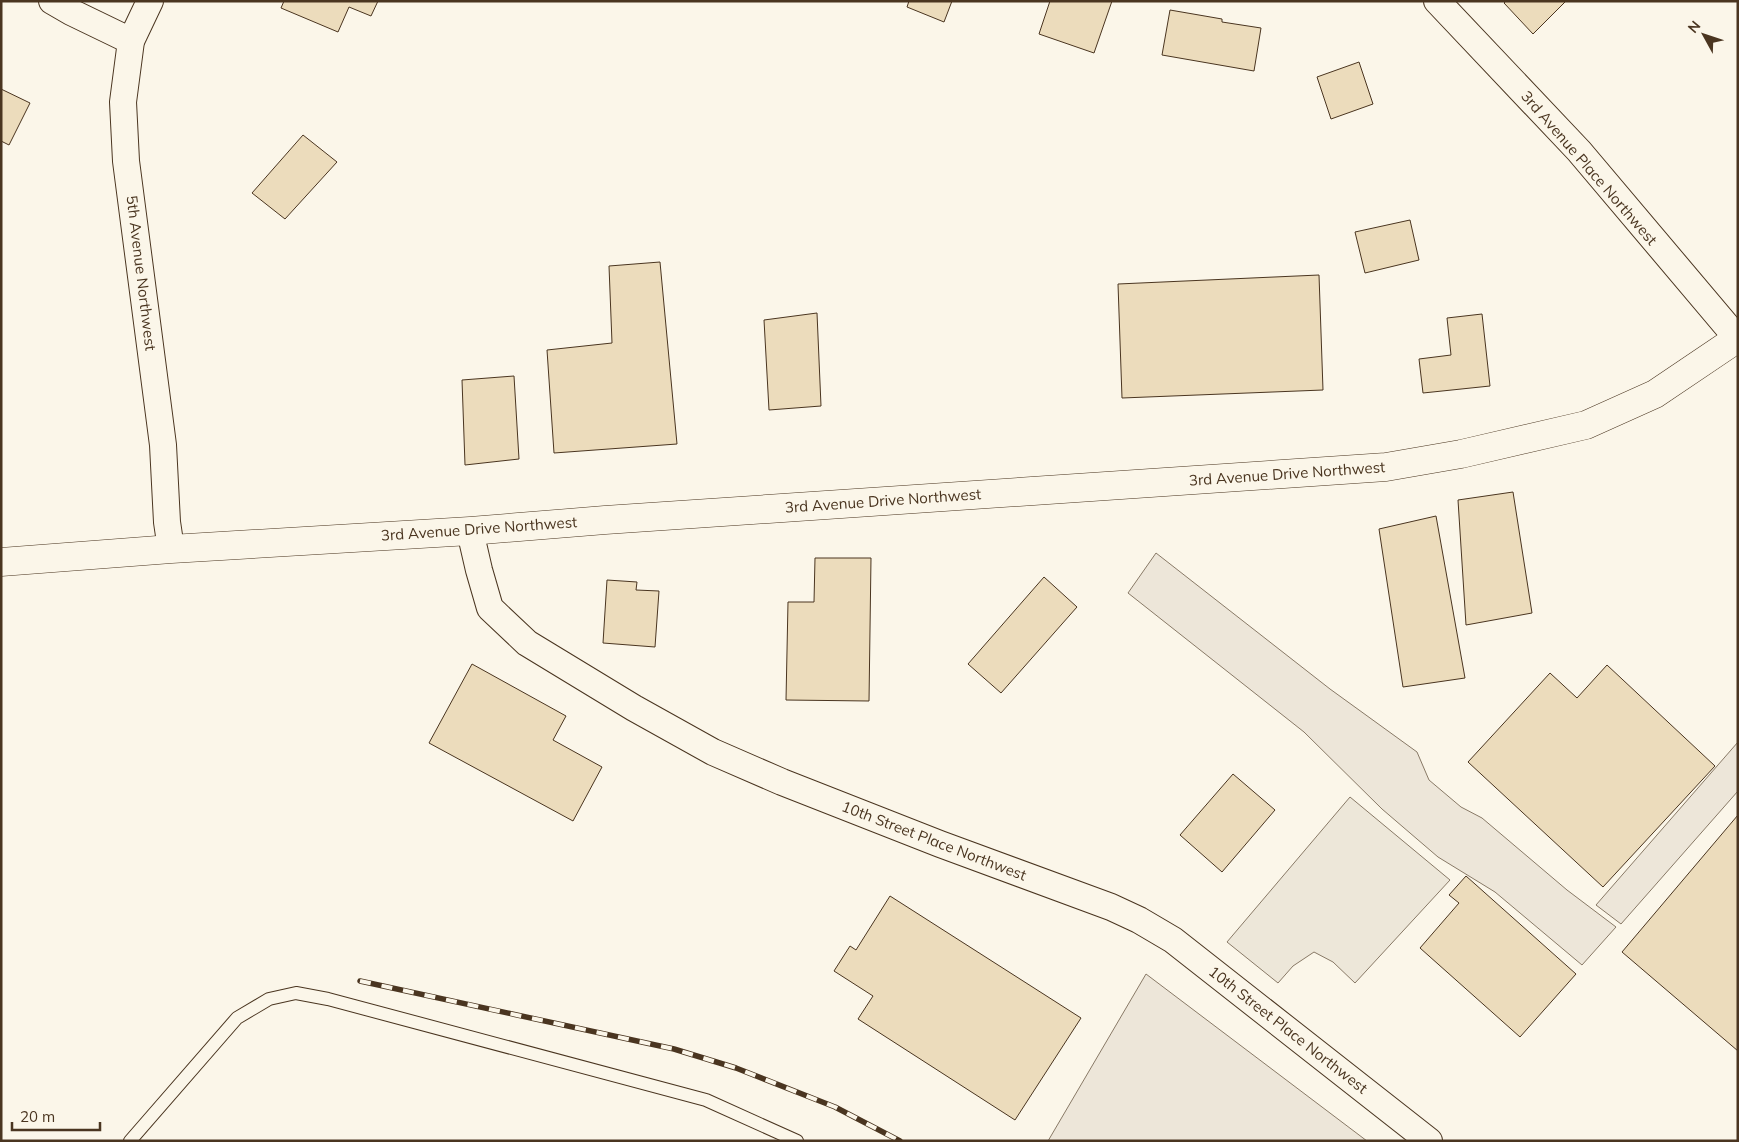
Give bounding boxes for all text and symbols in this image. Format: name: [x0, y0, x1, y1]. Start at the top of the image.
north arrow: [1679, 10, 1729, 60]
text: N: [1684, 17, 1704, 36]
street label: 3rd Avenue Place Northwest: [1517, 87, 1662, 249]
street label: 5th Avenue Northwest: [123, 194, 160, 352]
street label: 3rd Avenue Drive Northwest: [1188, 457, 1386, 490]
street label: 3rd Avenue Drive Northwest: [784, 484, 982, 517]
street label: 3rd Avenue Drive Northwest: [380, 512, 578, 545]
street label: 10th Street Place Northwest: [839, 796, 1029, 885]
street label: 10th Street Place Northwest: [1205, 962, 1372, 1098]
scale bar: [12, 1100, 100, 1132]
text: 20 m: [20, 1107, 55, 1126]

